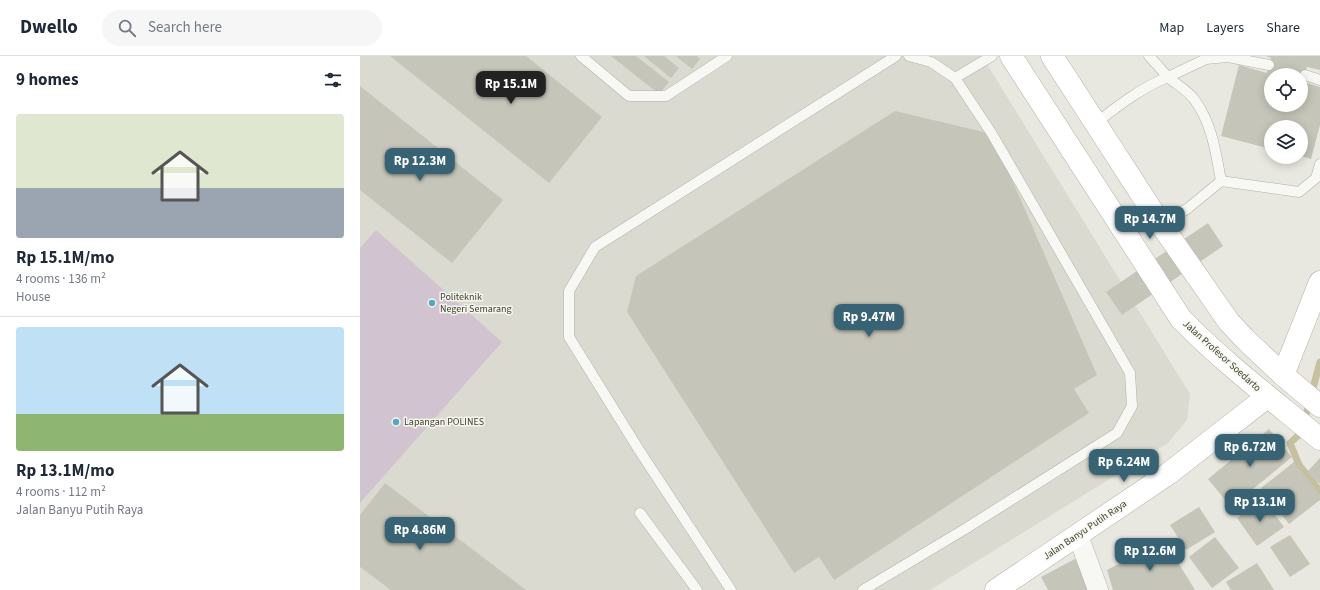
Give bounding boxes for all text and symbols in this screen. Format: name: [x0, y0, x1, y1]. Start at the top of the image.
search box: [102, 10, 382, 46]
text: Dwello: [20, 14, 78, 41]
icon: search: [116, 17, 138, 39]
text: Search here: [148, 17, 222, 38]
text: Map: [1159, 18, 1184, 38]
text: Layers: [1206, 18, 1244, 38]
text: Share: [1266, 18, 1300, 38]
text: 9 homes: [16, 68, 78, 92]
map controls: [1264, 68, 1308, 164]
button: locate: [1264, 68, 1308, 112]
icon: filters: [322, 69, 344, 91]
pin: Rp 15.1M: [470, 71, 552, 105]
text: Rp 15.1M: [485, 75, 537, 93]
button: layers: [1264, 120, 1308, 164]
icon: home: [144, 140, 216, 212]
pin: Rp 12.3M: [379, 148, 461, 182]
text: Rp 12.3M: [394, 152, 446, 170]
pin: Rp 14.7M: [1109, 206, 1191, 240]
text: Rp 14.7M: [1124, 210, 1176, 228]
text: Rp 15.1M/mo: [16, 246, 114, 270]
text: 4 rooms · 136 m²: [16, 270, 106, 288]
text: House: [16, 288, 51, 306]
place label: Politeknik Negeri Semarang: [440, 290, 512, 316]
marker: Politeknik Negeri Semarang: [427, 298, 437, 308]
pin: Rp 9.47M: [828, 304, 910, 338]
text: Rp 9.47M: [843, 308, 895, 326]
street label: Jalan Profesor Soedarto: [1180, 317, 1264, 395]
icon: home: [144, 353, 216, 425]
place label: Lapangan POLINES: [404, 415, 484, 429]
marker: Lapangan POLINES: [391, 417, 401, 427]
pin: Rp 6.72M: [1209, 434, 1291, 468]
text: Rp 6.72M: [1224, 438, 1276, 456]
pin: Rp 6.24M: [1083, 449, 1165, 483]
text: Rp 6.24M: [1098, 453, 1150, 471]
text: Rp 13.1M/mo: [16, 459, 114, 483]
text: 4 rooms · 112 m²: [16, 483, 106, 501]
pin: Rp 13.1M: [1219, 489, 1301, 523]
text: Rp 13.1M: [1234, 493, 1286, 511]
street label: Jalan Banyu Putih Raya: [1040, 497, 1130, 563]
text: Jalan Banyu Putih Raya: [16, 501, 143, 519]
pin: Rp 4.86M: [379, 517, 461, 551]
text: Rp 4.86M: [394, 521, 446, 539]
pin: Rp 12.6M: [1109, 538, 1191, 572]
text: Rp 12.6M: [1124, 542, 1176, 560]

